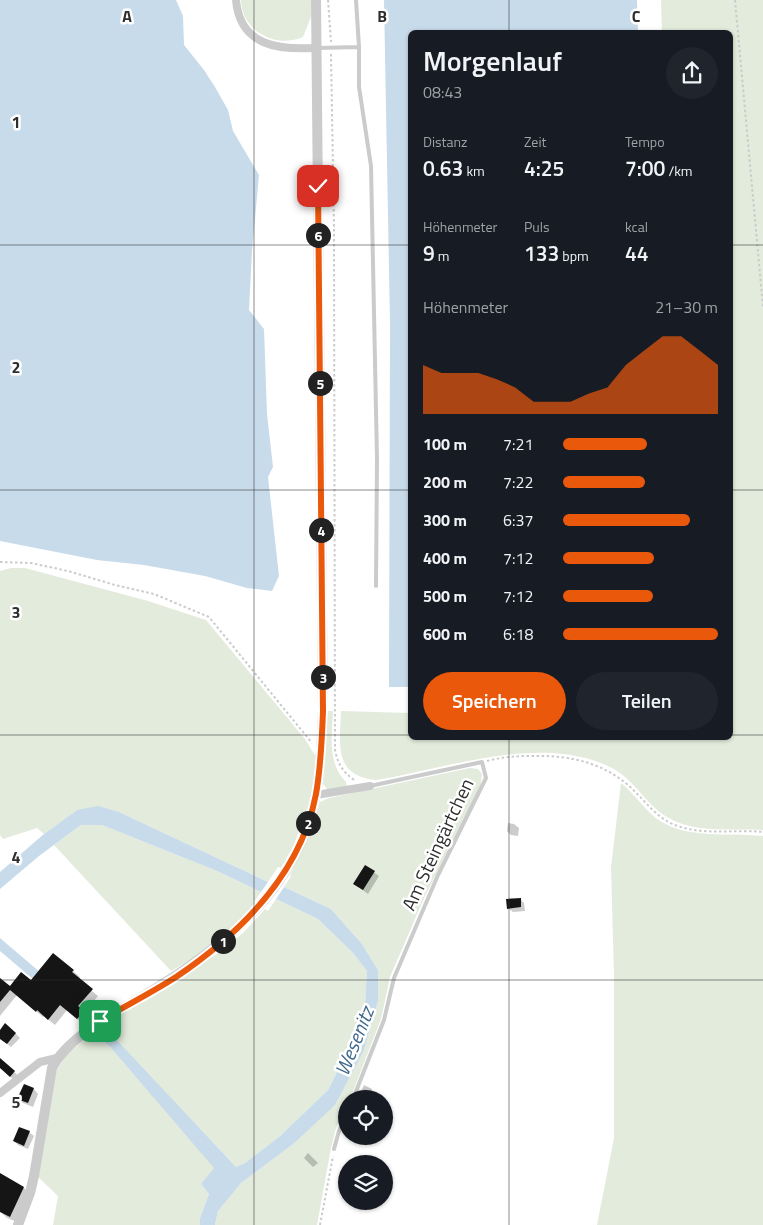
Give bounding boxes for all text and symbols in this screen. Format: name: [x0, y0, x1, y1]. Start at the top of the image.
text: A: [122, 4, 132, 28]
text: B: [377, 4, 387, 28]
text: C: [632, 4, 641, 28]
text: Morgenlauf: [423, 39, 562, 82]
button: share: [666, 47, 718, 99]
text: 08:43: [423, 80, 462, 104]
text: 1: [12, 110, 20, 134]
text: Distanz: [423, 131, 467, 152]
text: Zeit: [524, 131, 546, 152]
text: Tempo: [625, 131, 665, 152]
text: 0.63: [423, 152, 463, 184]
text: 4:25: [524, 152, 564, 184]
text: 7:00: [625, 152, 665, 184]
text: km: [463, 160, 485, 181]
text: /km: [665, 160, 693, 181]
pin: [297, 165, 339, 207]
icon: check: [304, 172, 332, 200]
text: Höhenmeter: [423, 216, 497, 237]
text: Puls: [524, 216, 549, 237]
text: kcal: [625, 216, 648, 237]
pin: 6: [306, 222, 330, 248]
text: 6: [315, 225, 322, 246]
text: 9: [423, 237, 435, 269]
text: 133: [524, 237, 559, 269]
text: 44: [625, 237, 649, 269]
text: m: [435, 245, 450, 266]
text: bpm: [559, 245, 589, 266]
text: Höhenmeter: [423, 295, 508, 319]
text: 21–30 m: [655, 295, 718, 319]
text: 2: [12, 355, 20, 379]
pin: 5: [308, 370, 332, 396]
text: 5: [317, 373, 324, 394]
text: 100 m: [423, 432, 467, 456]
text: 7:21: [503, 432, 533, 456]
text: 200 m: [423, 470, 467, 494]
text: 7:22: [503, 470, 533, 494]
text: 300 m: [423, 508, 467, 532]
text: 6:37: [503, 508, 533, 532]
pin: 4: [308, 518, 334, 542]
text: 4: [318, 520, 325, 541]
text: 400 m: [423, 546, 467, 570]
text: 7:12: [503, 546, 533, 570]
text: 500 m: [423, 584, 467, 608]
text: 7:12: [503, 584, 533, 608]
text: 3: [12, 600, 20, 624]
text: 600 m: [423, 622, 467, 646]
text: 6:18: [503, 622, 533, 646]
pin: 3: [310, 664, 336, 690]
text: 3: [320, 667, 327, 688]
button: Speichern: [423, 672, 566, 730]
button: Teilen: [576, 672, 718, 730]
street label: Am Steingärtchen: [394, 773, 480, 915]
pin: 2: [296, 810, 320, 836]
text: 2: [305, 813, 312, 834]
text: 4: [12, 845, 21, 869]
pin: 1: [210, 928, 236, 954]
text: 1: [220, 931, 227, 952]
pin: [79, 1000, 121, 1042]
water label: Wesenitz: [326, 1000, 382, 1080]
icon: arrive: [86, 1007, 114, 1035]
text: 5: [12, 1090, 21, 1114]
map controls: [338, 1090, 393, 1210]
button: locate: [338, 1090, 393, 1145]
button: layers: [338, 1155, 393, 1210]

